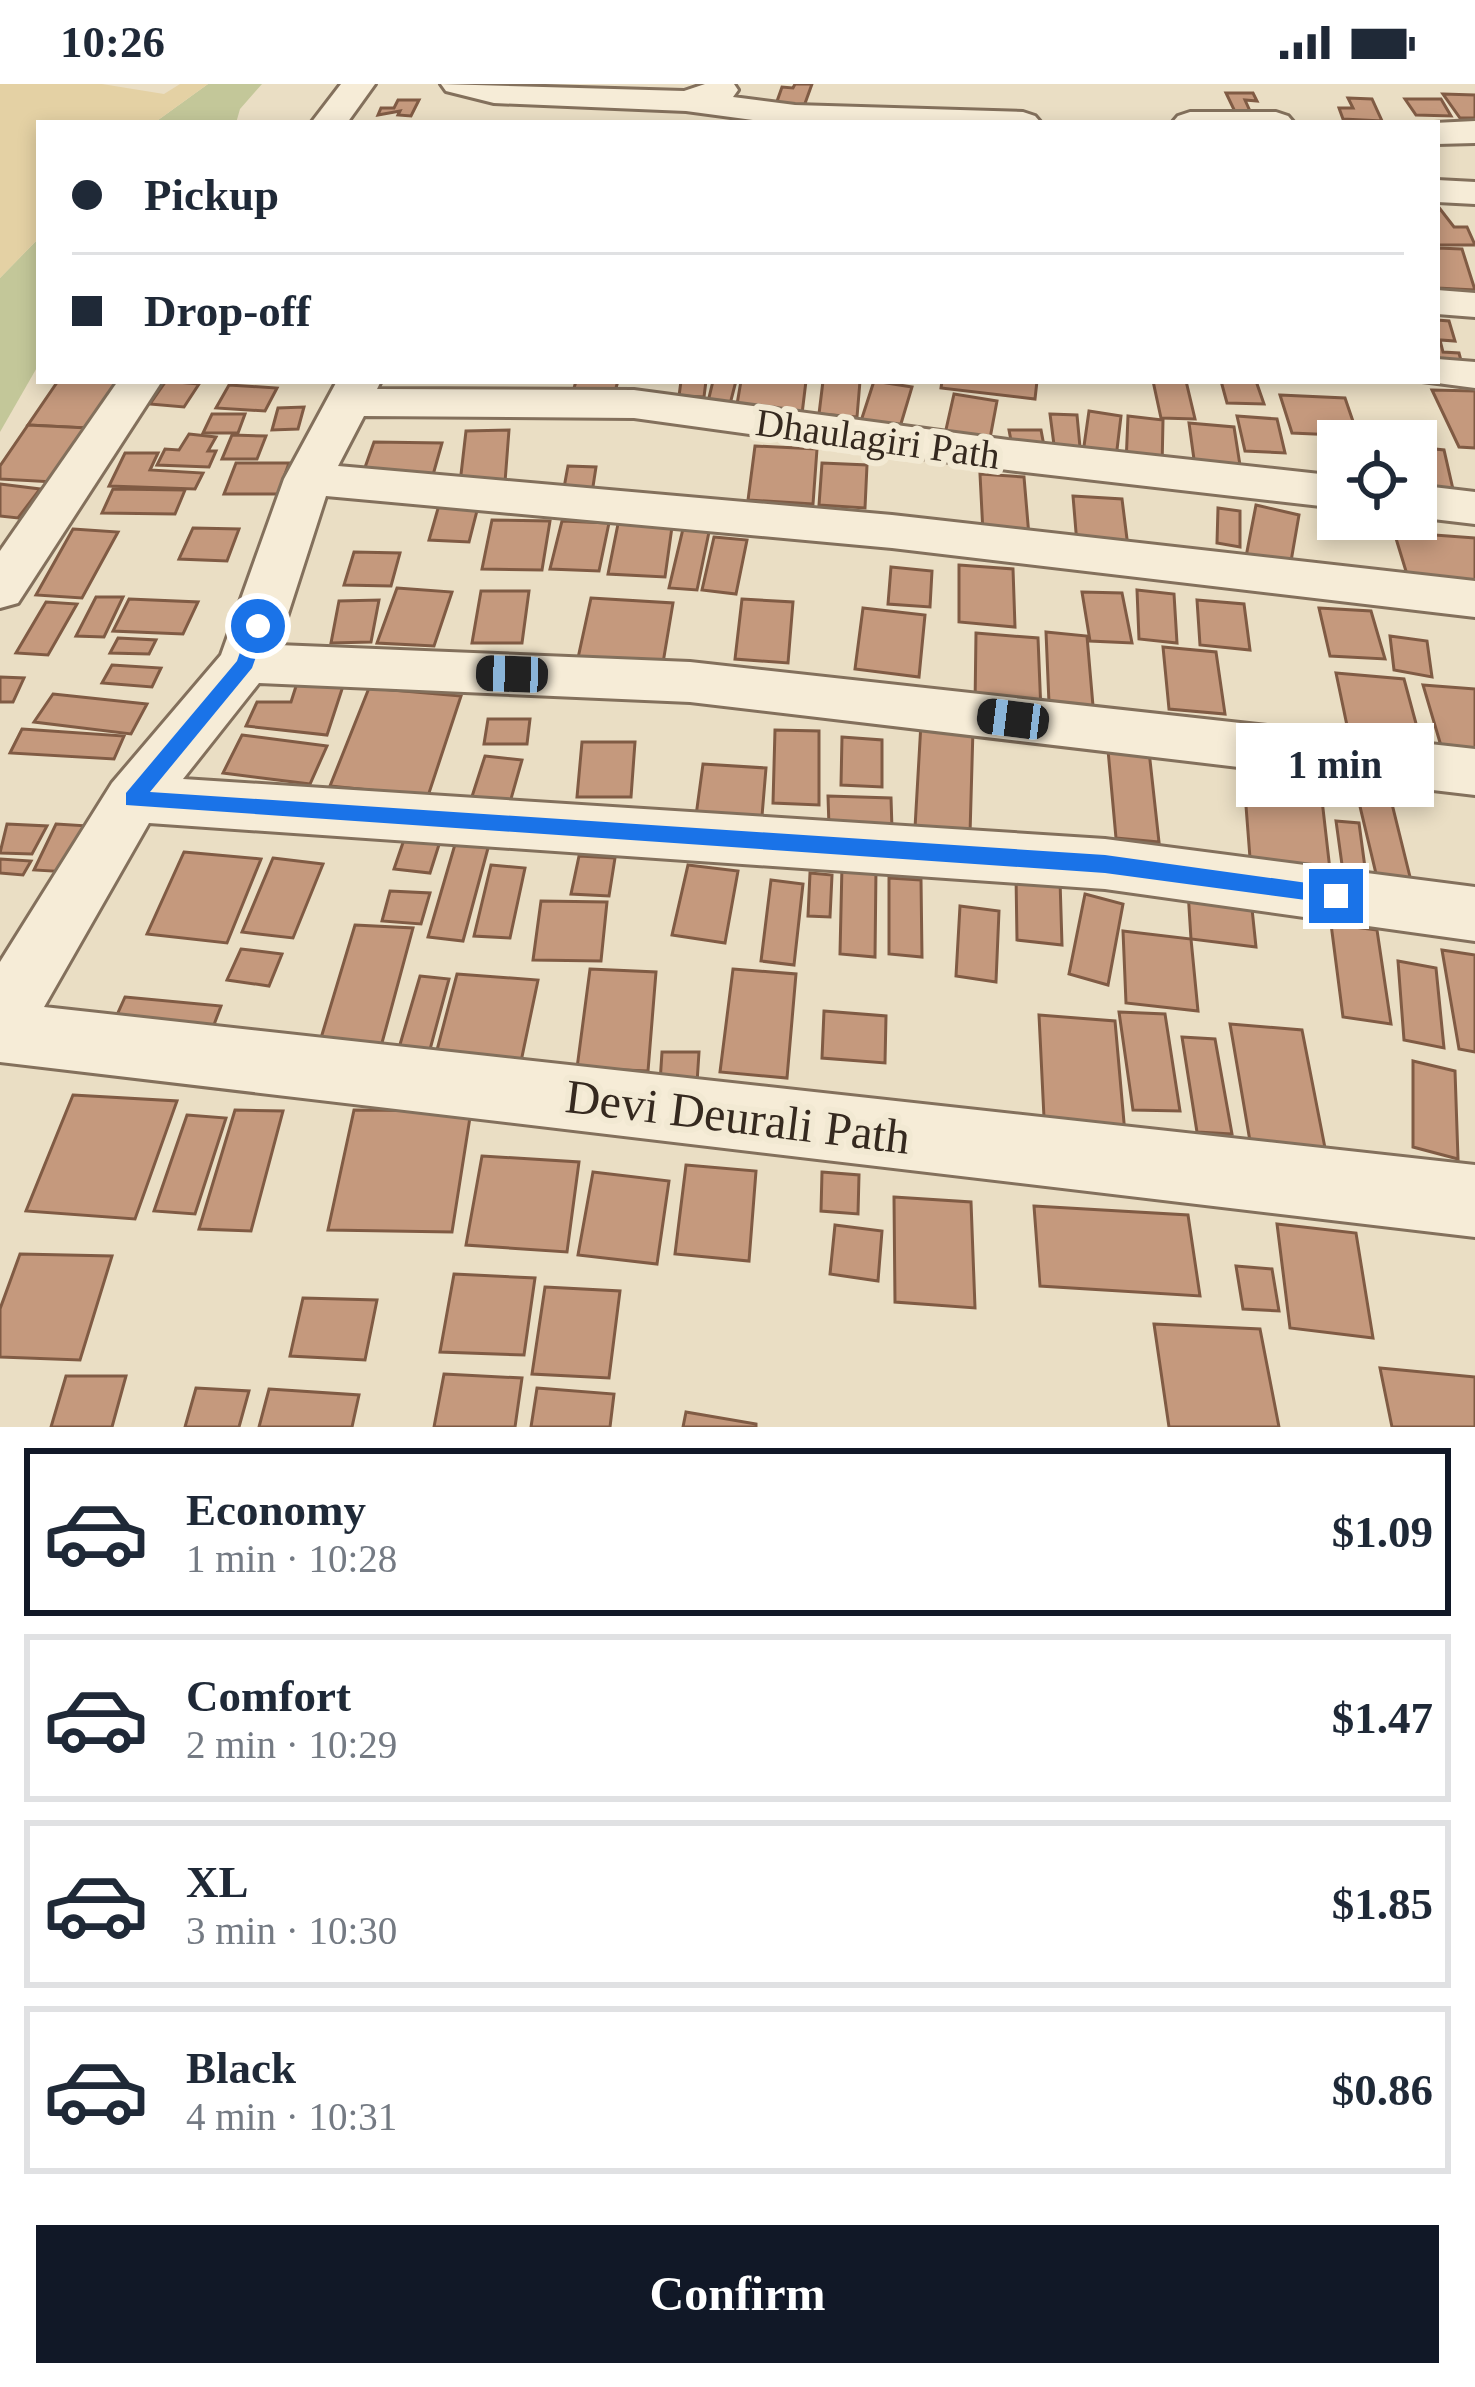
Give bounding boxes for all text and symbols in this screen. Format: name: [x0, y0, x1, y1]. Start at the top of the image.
text: 10:26: [60, 17, 165, 67]
text: Pickup: [144, 170, 279, 220]
text: Drop-off: [144, 286, 311, 336]
street label: Dhaulagiri Path: [753, 400, 1003, 478]
map controls: [1317, 420, 1437, 540]
button: locate: [1317, 420, 1437, 540]
route start: [231, 599, 285, 653]
car: [475, 655, 549, 693]
car: [975, 697, 1051, 741]
callout: 1 min: [1237, 722, 1435, 806]
text: 1 min: [1288, 743, 1382, 786]
route end: [1309, 869, 1363, 923]
street label: Devi Deurali Path: [563, 1069, 913, 1164]
icon: car: [42, 1478, 150, 1586]
text: Economy: [186, 1485, 366, 1535]
text: $1.09: [1332, 1507, 1433, 1557]
text: 1 min · 10:28: [186, 1537, 397, 1580]
icon: car: [42, 1664, 150, 1772]
text: Comfort: [186, 1671, 351, 1721]
text: $1.47: [1332, 1693, 1433, 1743]
text: 2 min · 10:29: [186, 1723, 397, 1766]
icon: car: [42, 1850, 150, 1958]
text: XL: [186, 1857, 249, 1907]
text: $1.85: [1332, 1879, 1433, 1929]
text: 3 min · 10:30: [186, 1909, 397, 1952]
icon: car: [42, 2036, 150, 2144]
text: Black: [186, 2043, 296, 2093]
text: $0.86: [1332, 2065, 1433, 2115]
text: 4 min · 10:31: [186, 2095, 397, 2138]
button: Confirm: [36, 2225, 1439, 2363]

